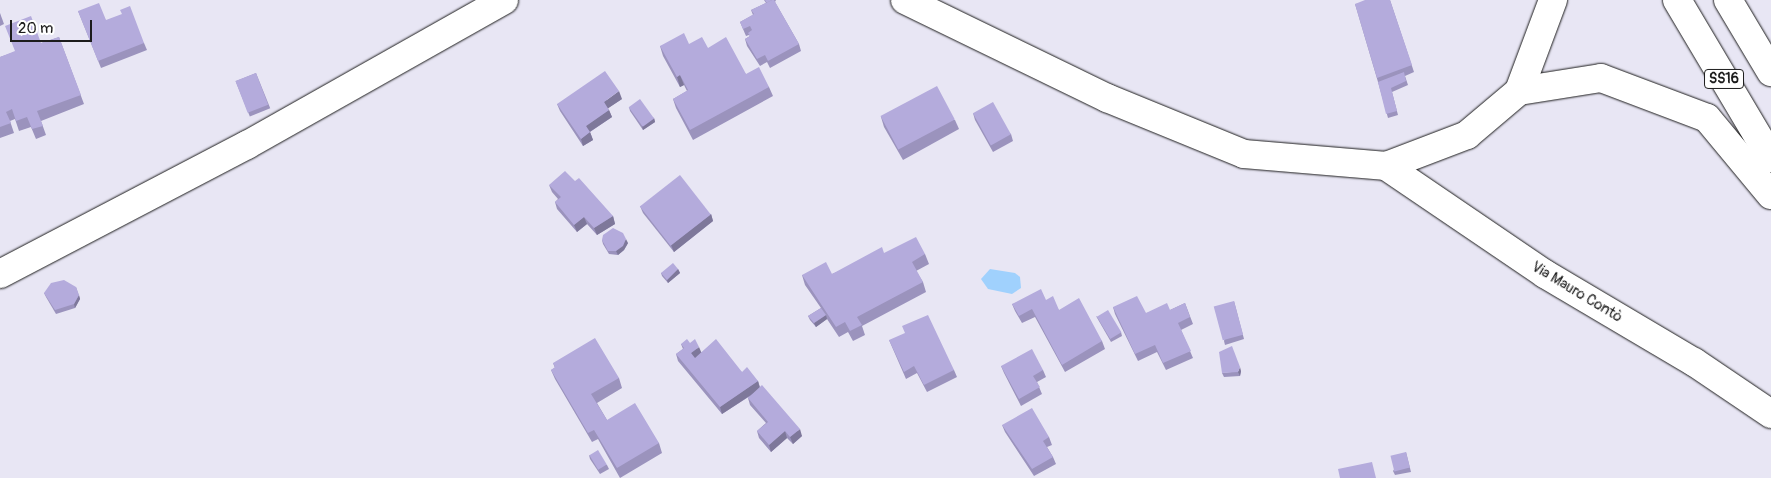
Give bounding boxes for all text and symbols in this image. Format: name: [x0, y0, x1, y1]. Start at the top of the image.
scale bar: [12, 10, 95, 42]
text: 20 m: [18, 19, 53, 38]
road number: SS16: [1704, 68, 1744, 90]
street label: Via Mauro Contò: [1528, 258, 1626, 326]

